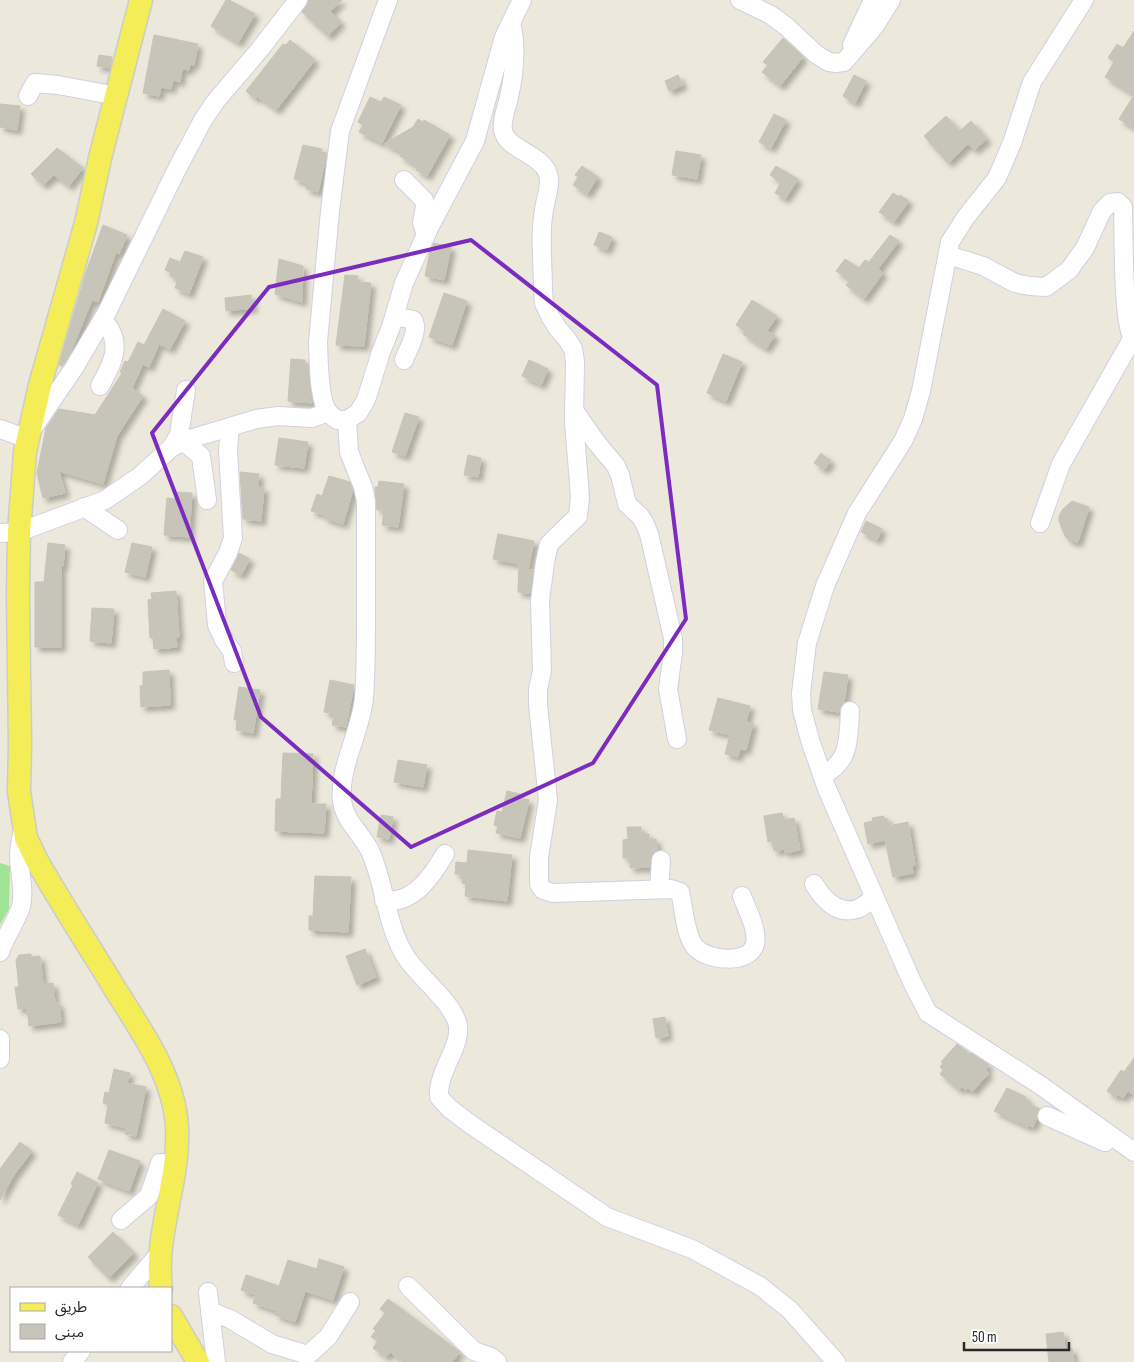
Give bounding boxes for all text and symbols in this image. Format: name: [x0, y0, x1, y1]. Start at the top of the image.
legend: [10, 1287, 172, 1352]
text: طريق: [55, 1298, 87, 1317]
scale bar: [964, 1320, 1069, 1352]
text: مبنى: [55, 1323, 84, 1342]
text: 50 m: [972, 1328, 997, 1347]

